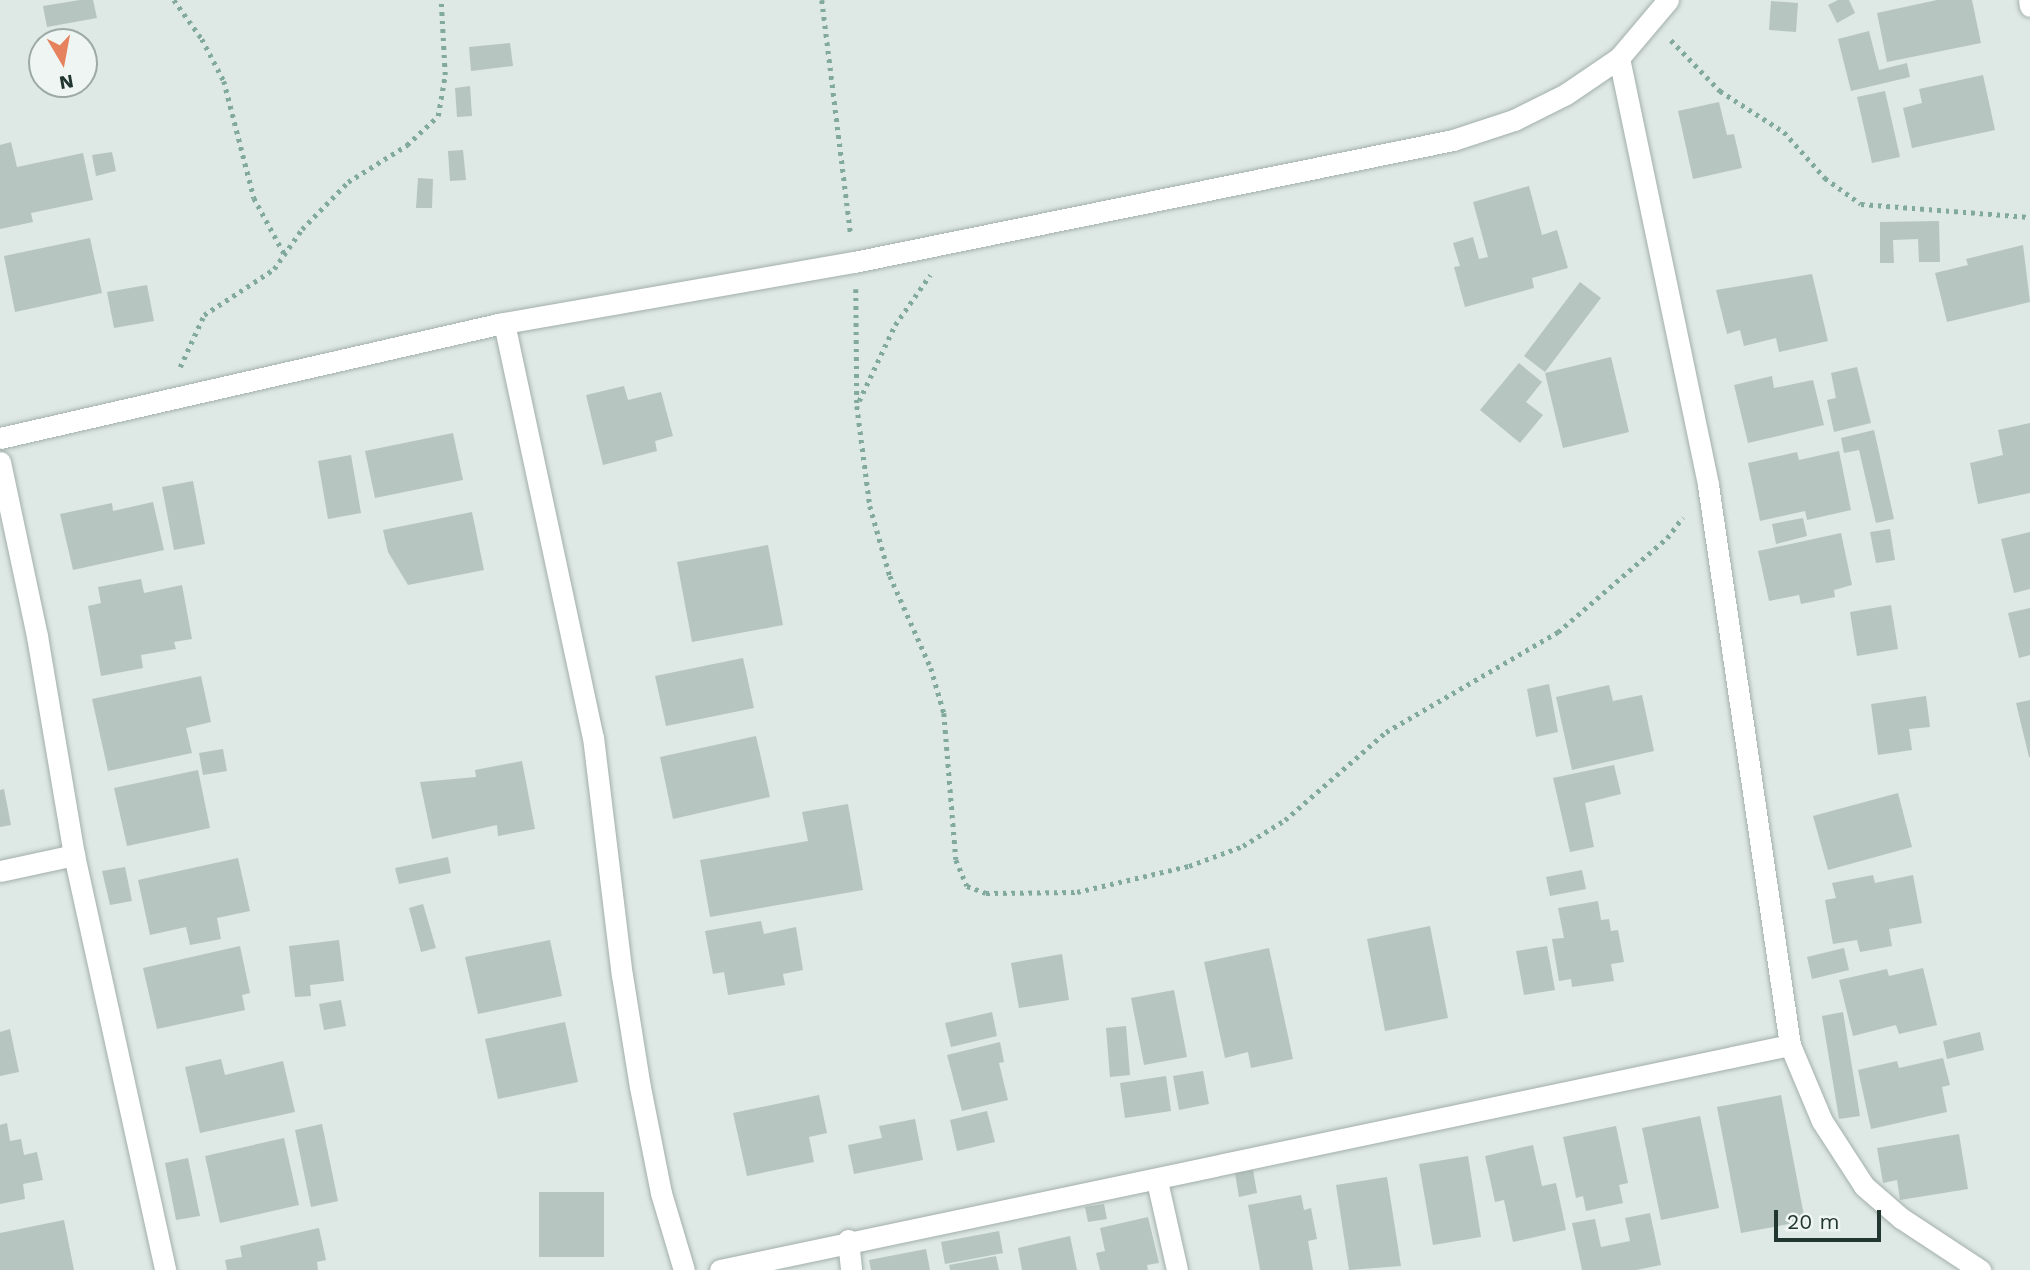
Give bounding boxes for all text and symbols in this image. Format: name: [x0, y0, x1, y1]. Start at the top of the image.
north arrow: [28, 28, 98, 98]
text: N: [57, 70, 75, 95]
scale bar: [1778, 1196, 1885, 1240]
text: 20 m: [1787, 1209, 1839, 1234]

